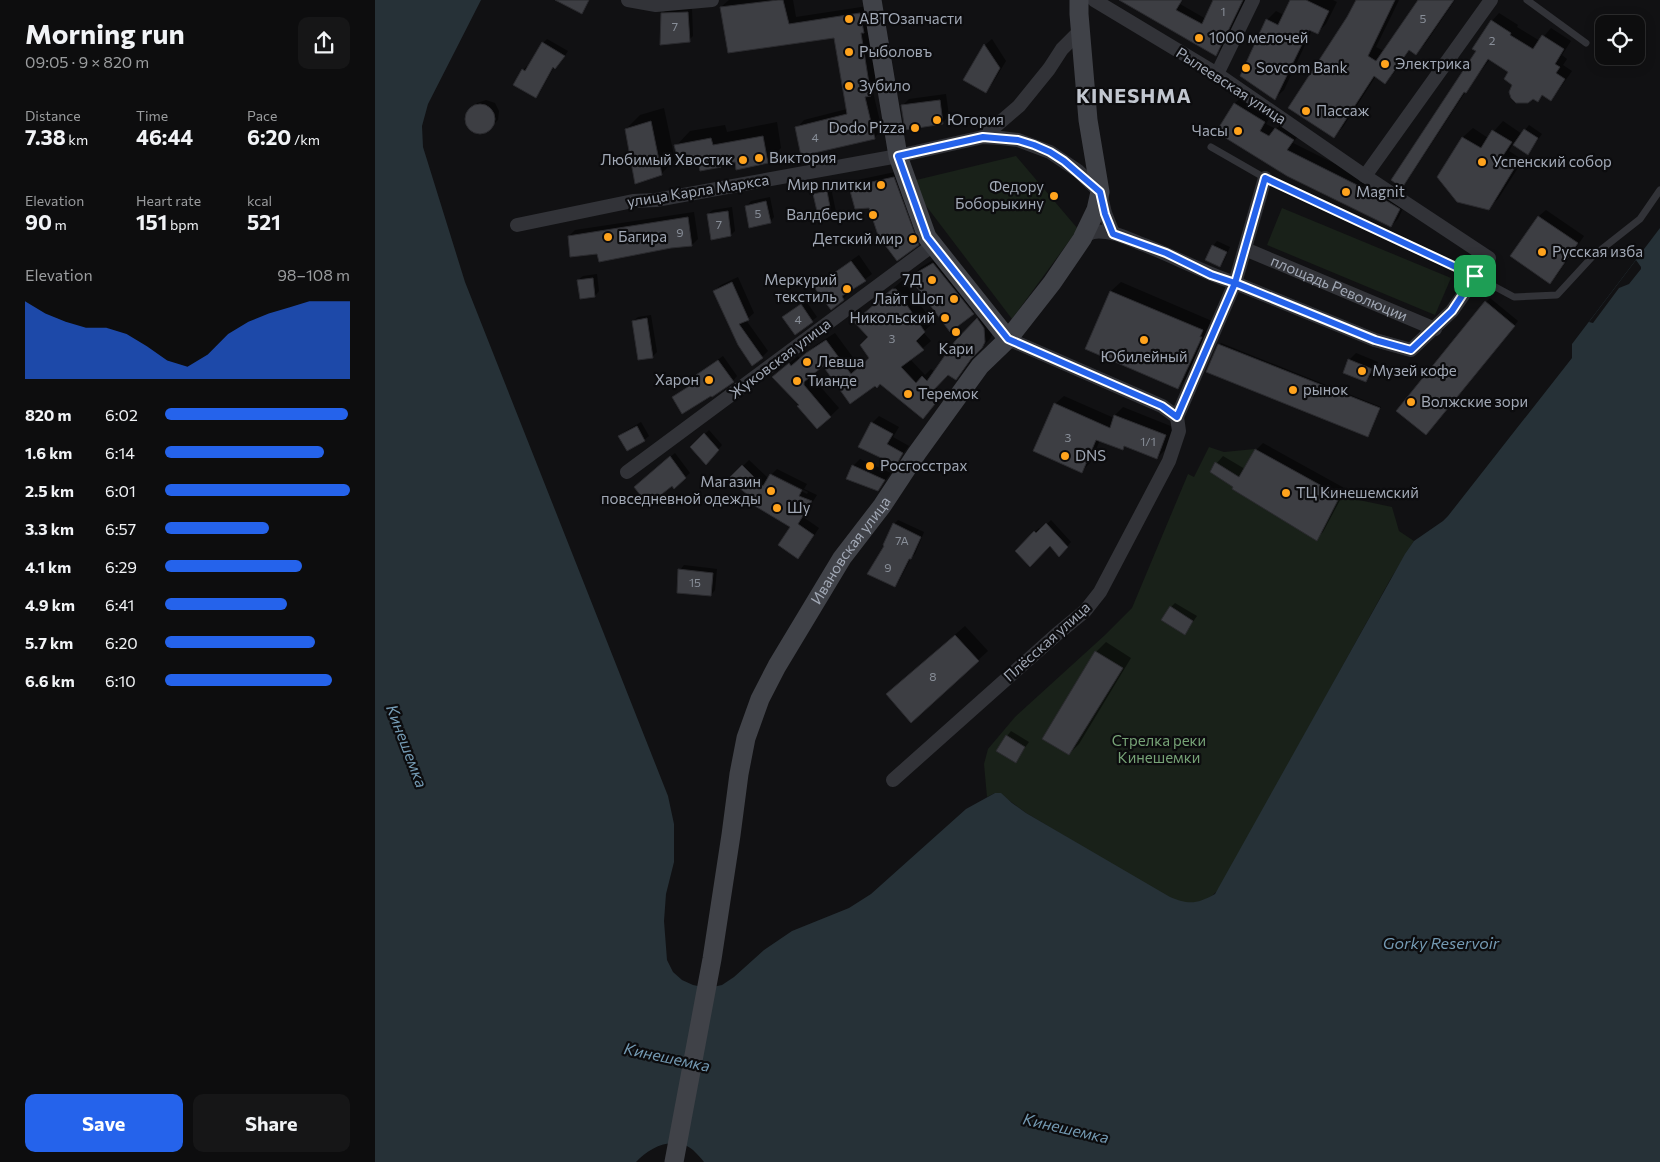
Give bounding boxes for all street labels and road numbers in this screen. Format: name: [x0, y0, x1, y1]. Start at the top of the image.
street label: Рылеевская улица: [1173, 43, 1290, 127]
street label: улица Карла Маркса: [626, 170, 770, 210]
street label: площадь Революции: [1268, 251, 1411, 324]
street label: Жуковская улица: [725, 314, 834, 402]
street label: Ивановская улица: [806, 493, 894, 607]
street label: Плёсская улица: [999, 598, 1093, 685]

